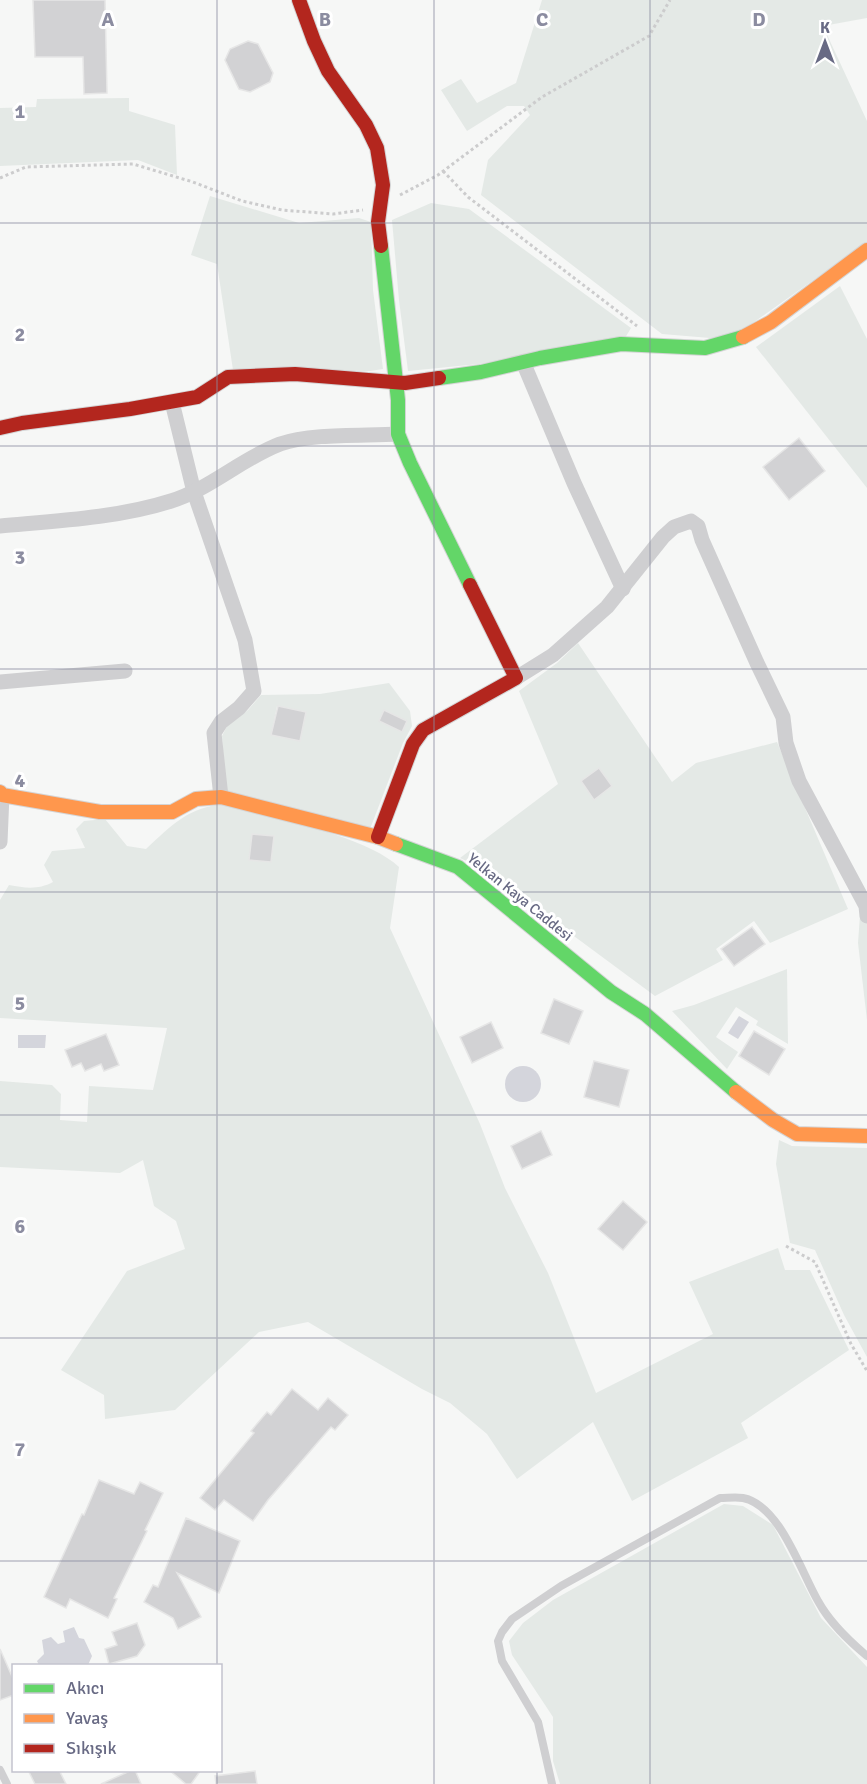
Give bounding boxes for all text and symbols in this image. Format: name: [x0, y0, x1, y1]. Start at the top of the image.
text: A: [102, 7, 115, 32]
text: B: [319, 7, 331, 32]
text: C: [536, 7, 548, 32]
text: D: [752, 7, 766, 32]
north arrow: [795, 12, 855, 72]
text: K: [820, 18, 830, 38]
text: 1: [15, 99, 26, 124]
text: 2: [15, 322, 25, 347]
text: 3: [15, 545, 25, 570]
text: 4: [15, 768, 26, 793]
street label: Yelkan Kaya Caddesi: [464, 849, 576, 945]
text: 5: [15, 991, 25, 1016]
text: 6: [15, 1214, 26, 1239]
text: 7: [15, 1437, 26, 1462]
legend: [12, 1664, 222, 1772]
text: Akıcı: [66, 1677, 104, 1699]
text: Yavaş: [66, 1707, 108, 1729]
text: Sıkışık: [66, 1737, 116, 1759]

